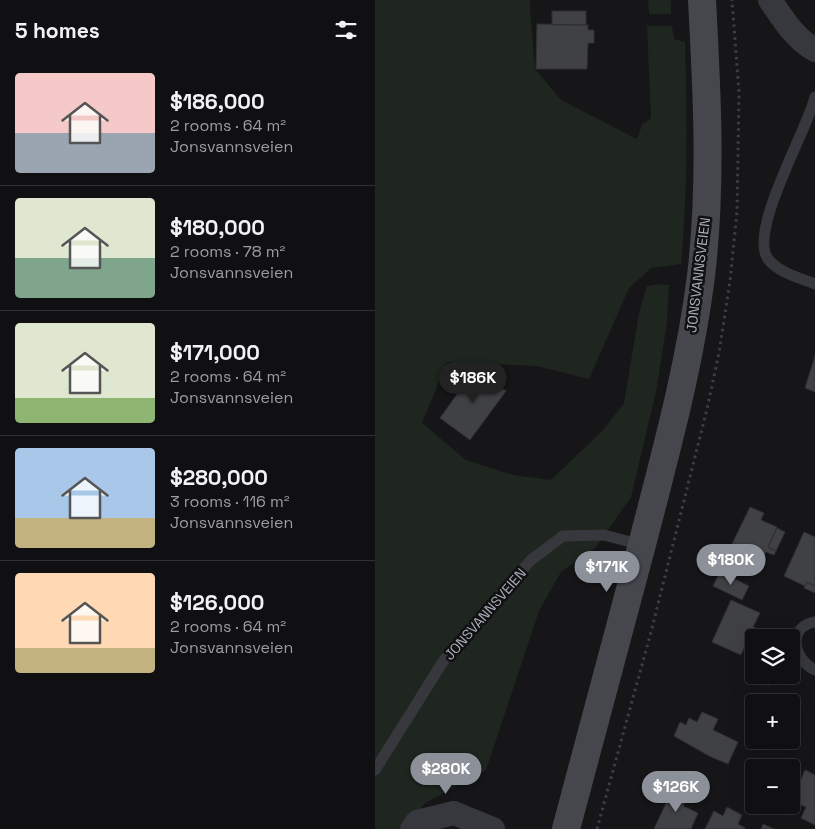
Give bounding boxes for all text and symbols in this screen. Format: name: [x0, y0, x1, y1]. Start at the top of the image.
icon: filters: [332, 16, 360, 44]
text: 5 homes: [15, 17, 100, 44]
text: $186,000: [170, 88, 265, 115]
icon: home: [55, 93, 115, 153]
text: 2 rooms · 64 m²: [170, 115, 286, 136]
text: Jonsvannsveien: [170, 136, 293, 157]
text: $180,000: [170, 214, 265, 241]
street label: JONSVANNSVEIEN: [682, 216, 714, 334]
icon: home: [55, 218, 115, 278]
text: 2 rooms · 78 m²: [170, 241, 285, 262]
text: Jonsvannsveien: [170, 262, 293, 283]
text: $171,000: [170, 339, 260, 366]
icon: home: [55, 343, 115, 403]
pin: $186K: [438, 362, 508, 404]
text: 2 rooms · 64 m²: [170, 366, 286, 387]
text: $186K: [450, 367, 496, 388]
text: Jonsvannsveien: [170, 387, 293, 408]
text: $280,000: [170, 464, 268, 491]
icon: home: [55, 468, 115, 528]
text: 3 rooms · 116 m²: [170, 491, 290, 512]
text: Jonsvannsveien: [170, 512, 293, 533]
pin: $180K: [696, 544, 766, 586]
text: $180K: [708, 549, 754, 570]
pin: $171K: [572, 550, 642, 593]
text: $171K: [586, 556, 628, 577]
street label: JONSVANNSVEIEN: [440, 564, 530, 664]
text: $126,000: [170, 589, 264, 616]
icon: home: [55, 593, 115, 653]
text: 2 rooms · 64 m²: [170, 616, 286, 637]
map controls: [745, 629, 800, 814]
button: layers: [745, 629, 800, 684]
text: Jonsvannsveien: [170, 637, 293, 658]
button: +: [745, 694, 800, 749]
pin: $280K: [411, 752, 481, 795]
text: $280K: [421, 758, 471, 779]
button: −: [745, 759, 800, 814]
pin: $126K: [641, 770, 711, 813]
text: $126K: [653, 776, 699, 797]

